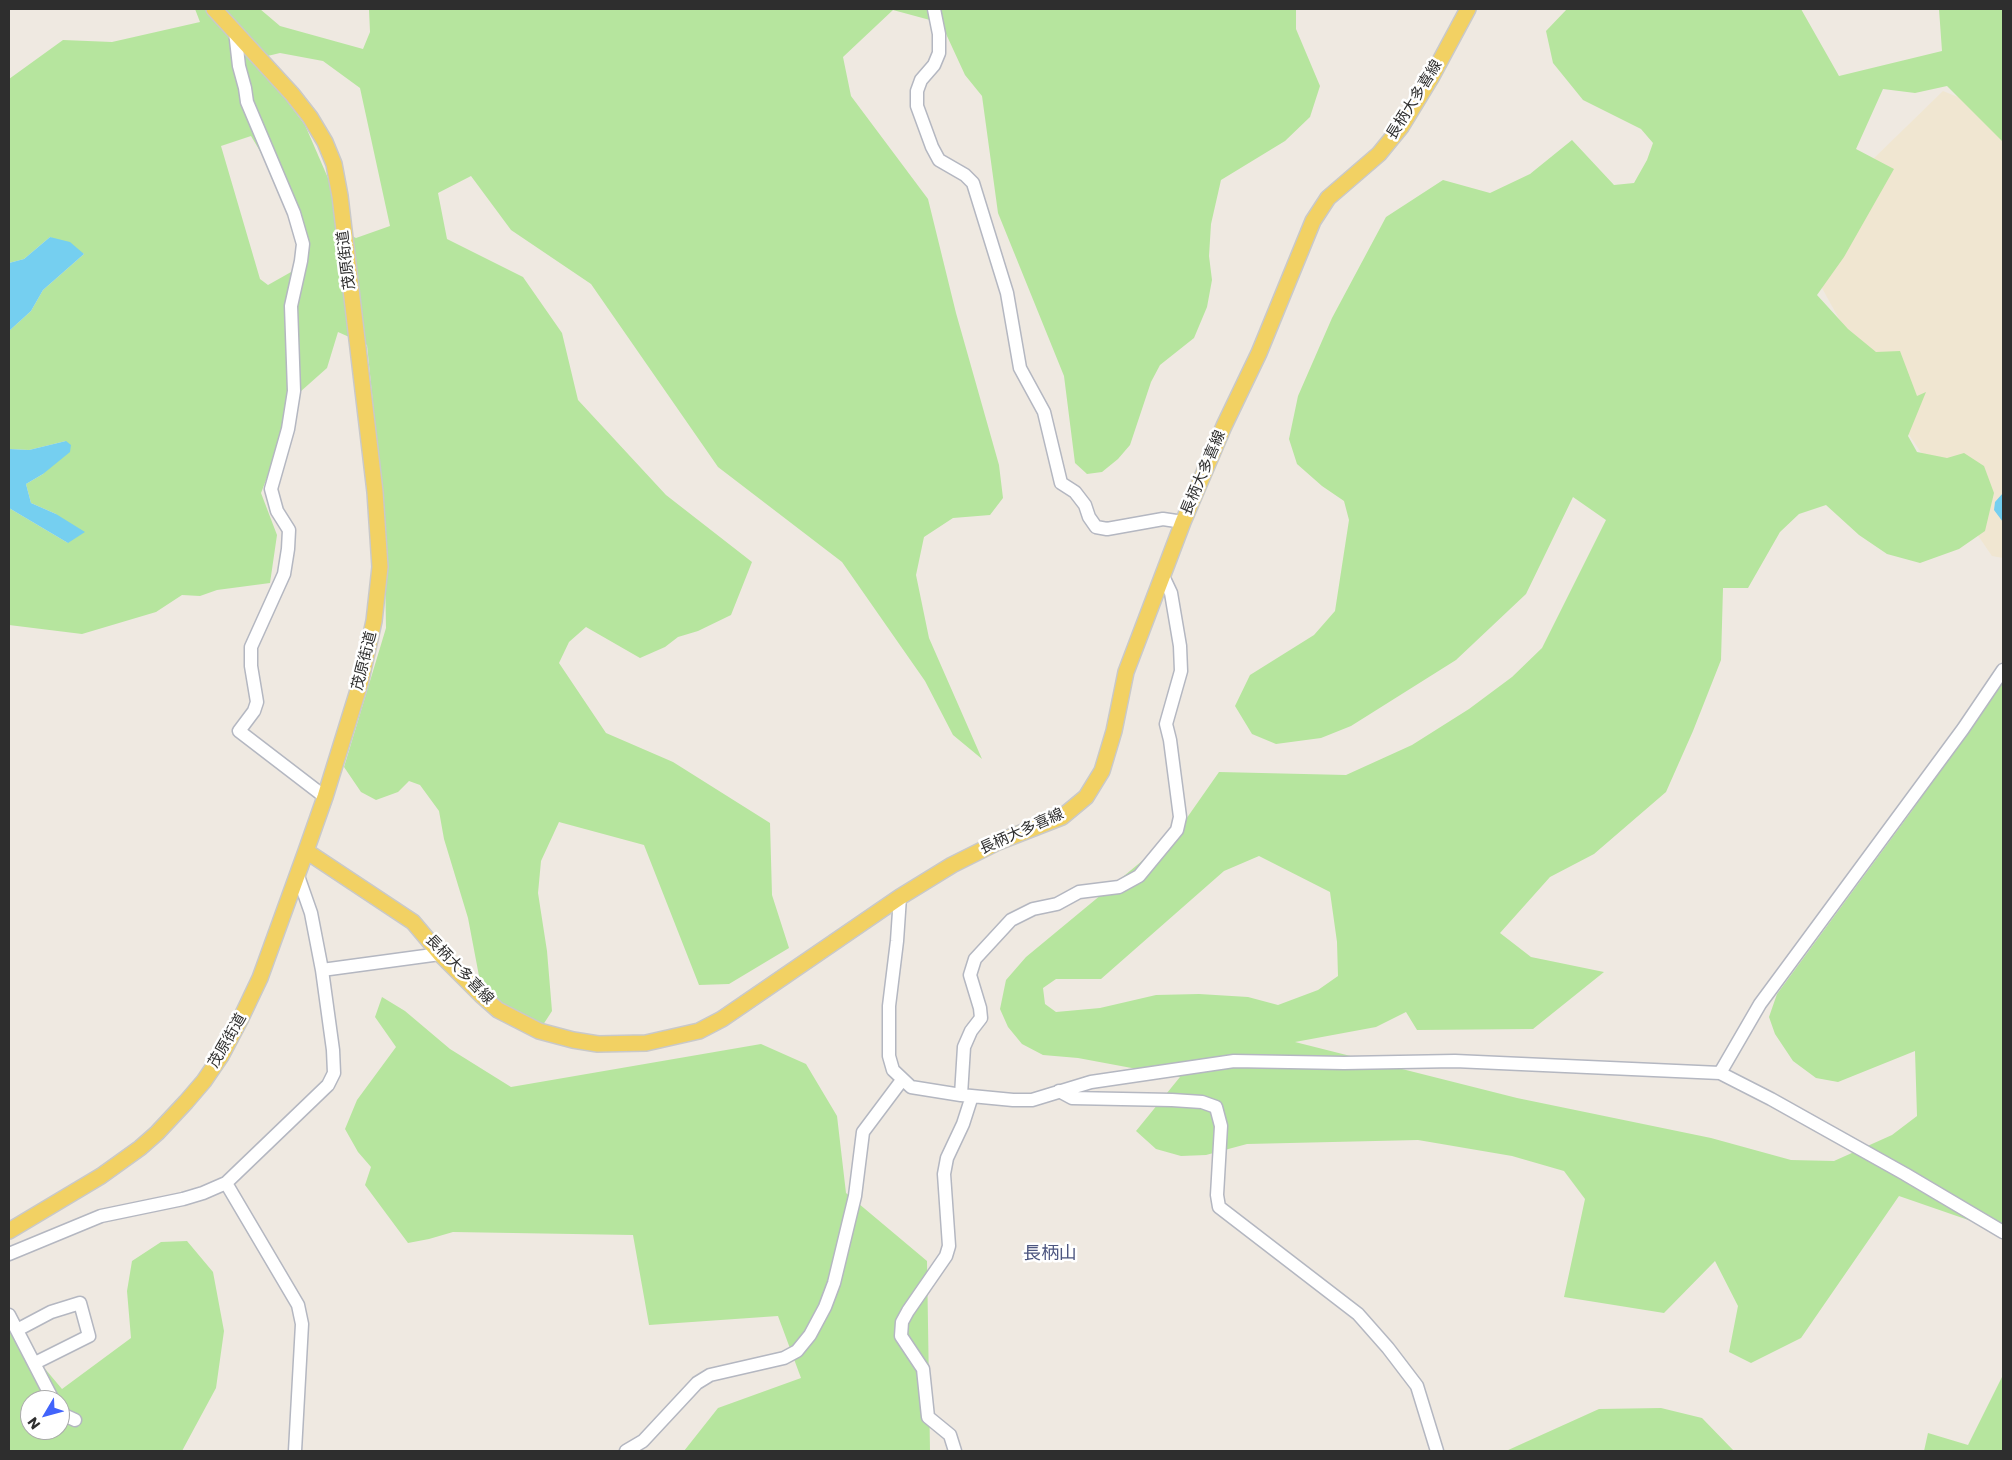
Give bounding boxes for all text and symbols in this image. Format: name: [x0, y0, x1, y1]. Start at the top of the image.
street label: 長柄大多喜線: [1384, 57, 1446, 143]
street label: 茂原街道: [334, 229, 360, 291]
street label: 長柄大多喜線: [1178, 428, 1230, 518]
street label: 茂原街道: [349, 630, 381, 692]
street label: 長柄大多喜線: [977, 805, 1067, 859]
street label: 長柄大多喜線: [421, 931, 497, 1009]
street label: 茂原街道: [205, 1011, 251, 1071]
district label: 長柄山: [1023, 1243, 1077, 1265]
north arrow: [20, 1390, 70, 1440]
text: N: [23, 1413, 45, 1434]

